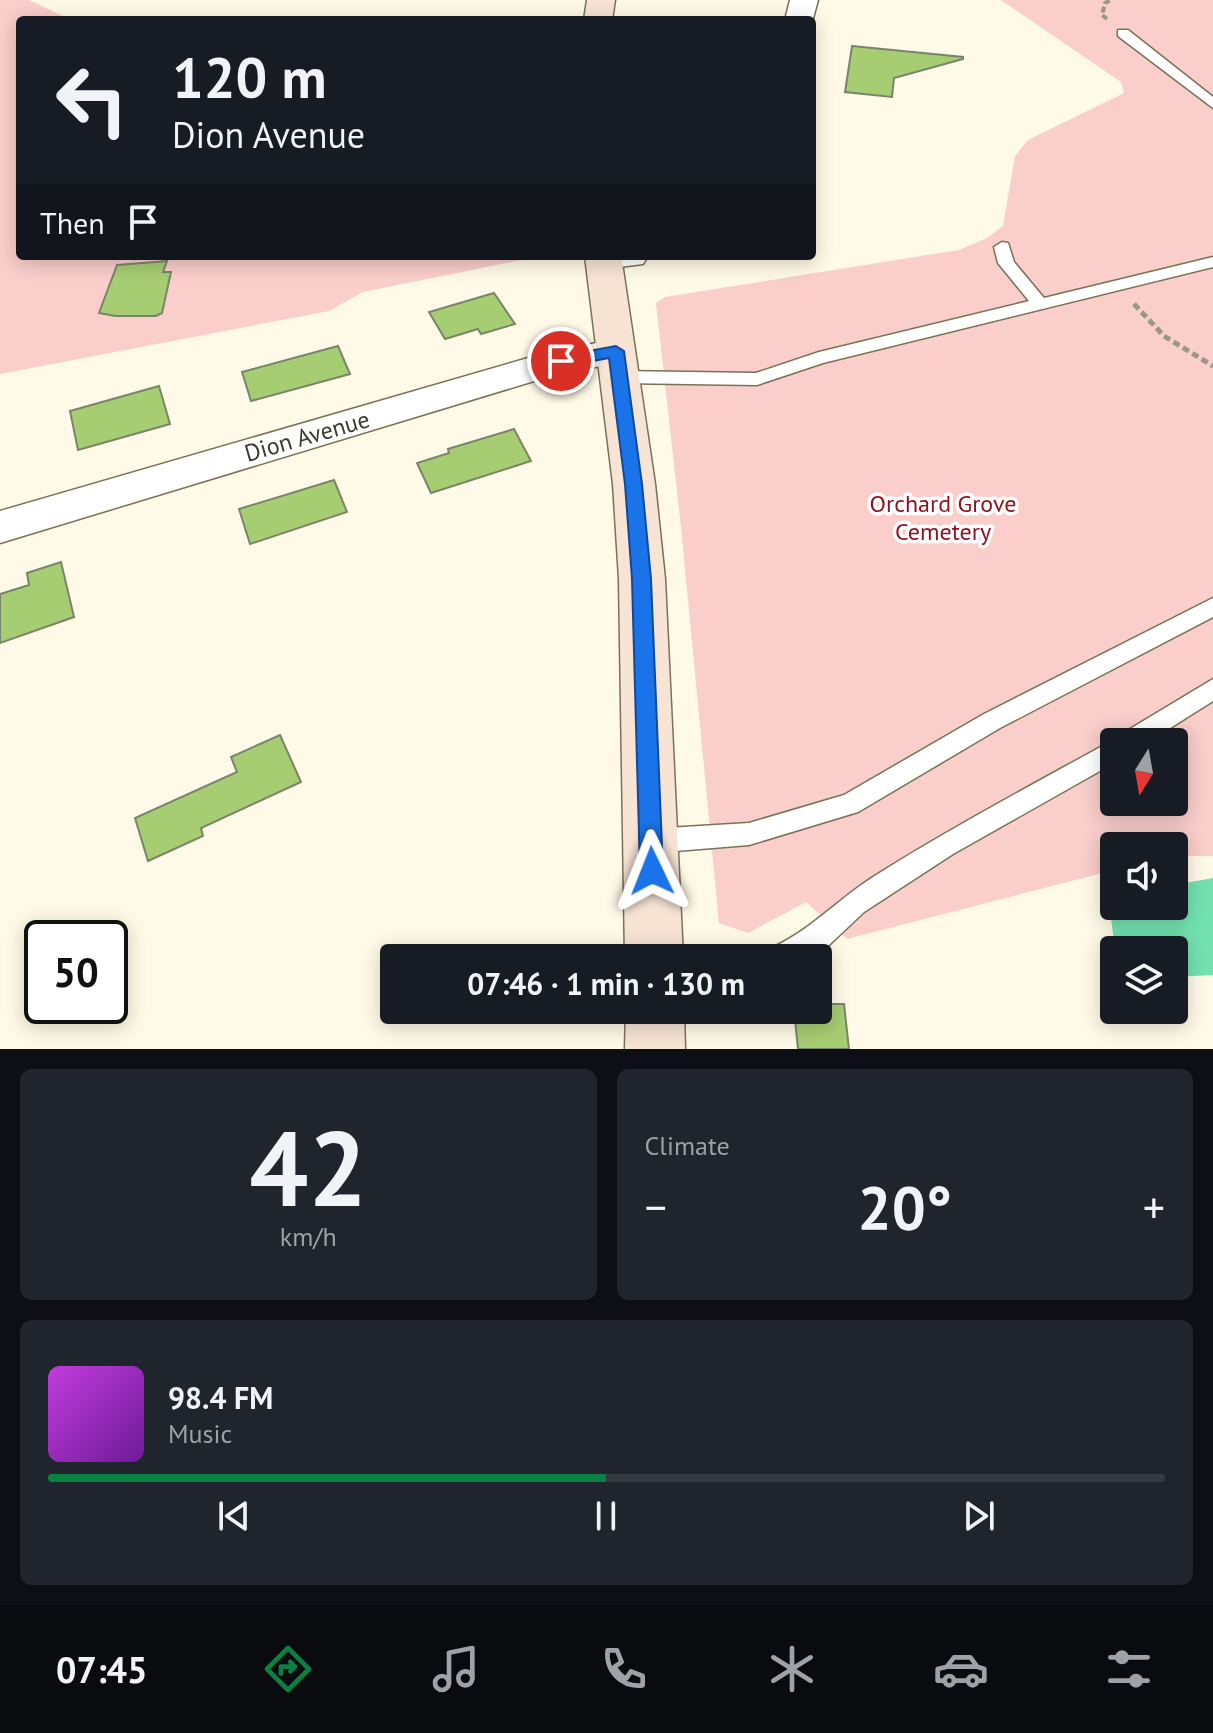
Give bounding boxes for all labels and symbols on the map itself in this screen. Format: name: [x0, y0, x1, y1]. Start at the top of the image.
pin: [527, 327, 595, 395]
street label: Dion Avenue: [241, 403, 373, 469]
park label: Orchard Grove Cemetery: [870, 488, 1016, 547]
north arrow: [1100, 728, 1188, 816]
position arrow: [610, 829, 694, 913]
speed limit sign: 50: [24, 920, 128, 1024]

